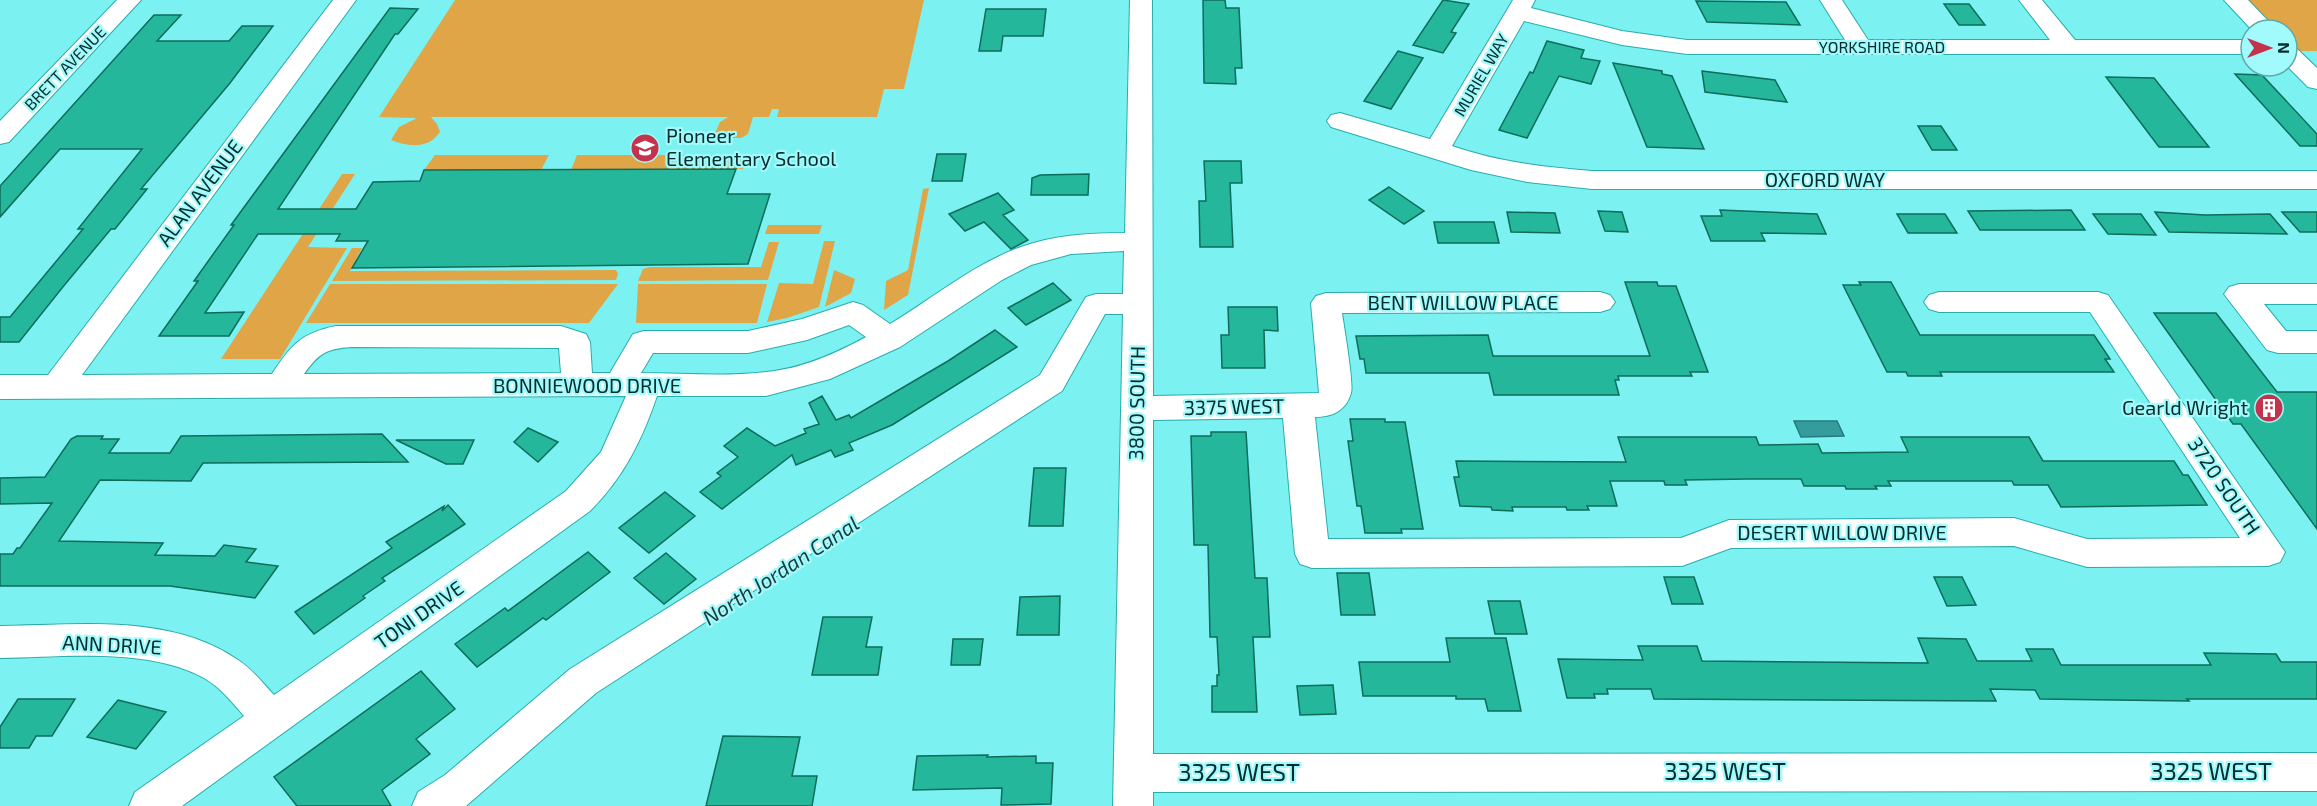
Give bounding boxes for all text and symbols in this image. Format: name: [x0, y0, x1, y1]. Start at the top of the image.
north arrow: [2239, 18, 2299, 78]
street label: BRETT AVENUE: [20, 22, 109, 114]
street label: MURIEL WAY: [1449, 30, 1512, 119]
street label: YORKSHIRE ROAD: [1819, 37, 1945, 56]
text: N: [2275, 42, 2294, 54]
place label: Pioneer Elementary School: [666, 123, 836, 170]
school or university icon: Pioneer Elementary School: [629, 132, 661, 164]
street label: ALAN AVENUE: [151, 134, 247, 250]
street label: OXFORD WAY: [1765, 167, 1886, 191]
street label: BENT WILLOW PLACE: [1367, 290, 1559, 314]
street label: 3800 SOUTH: [1123, 345, 1149, 461]
street label: BONNIEWOOD DRIVE: [493, 373, 681, 397]
building icon: Gearld Wright: [2253, 392, 2285, 424]
street label: 3375 WEST: [1184, 393, 1285, 419]
place label: Gearld Wright: [2122, 395, 2248, 419]
street label: 3720 SOUTH: [2184, 432, 2266, 539]
water label: North Jordan Canal: [697, 510, 863, 630]
street label: DESERT WILLOW DRIVE: [1737, 520, 1947, 544]
street label: TONI DRIVE: [369, 575, 467, 653]
street label: ANN DRIVE: [62, 629, 162, 659]
street label: 3325 WEST: [1664, 756, 1786, 785]
street label: 3325 WEST: [2150, 756, 2272, 785]
street label: 3325 WEST: [1178, 757, 1300, 786]

